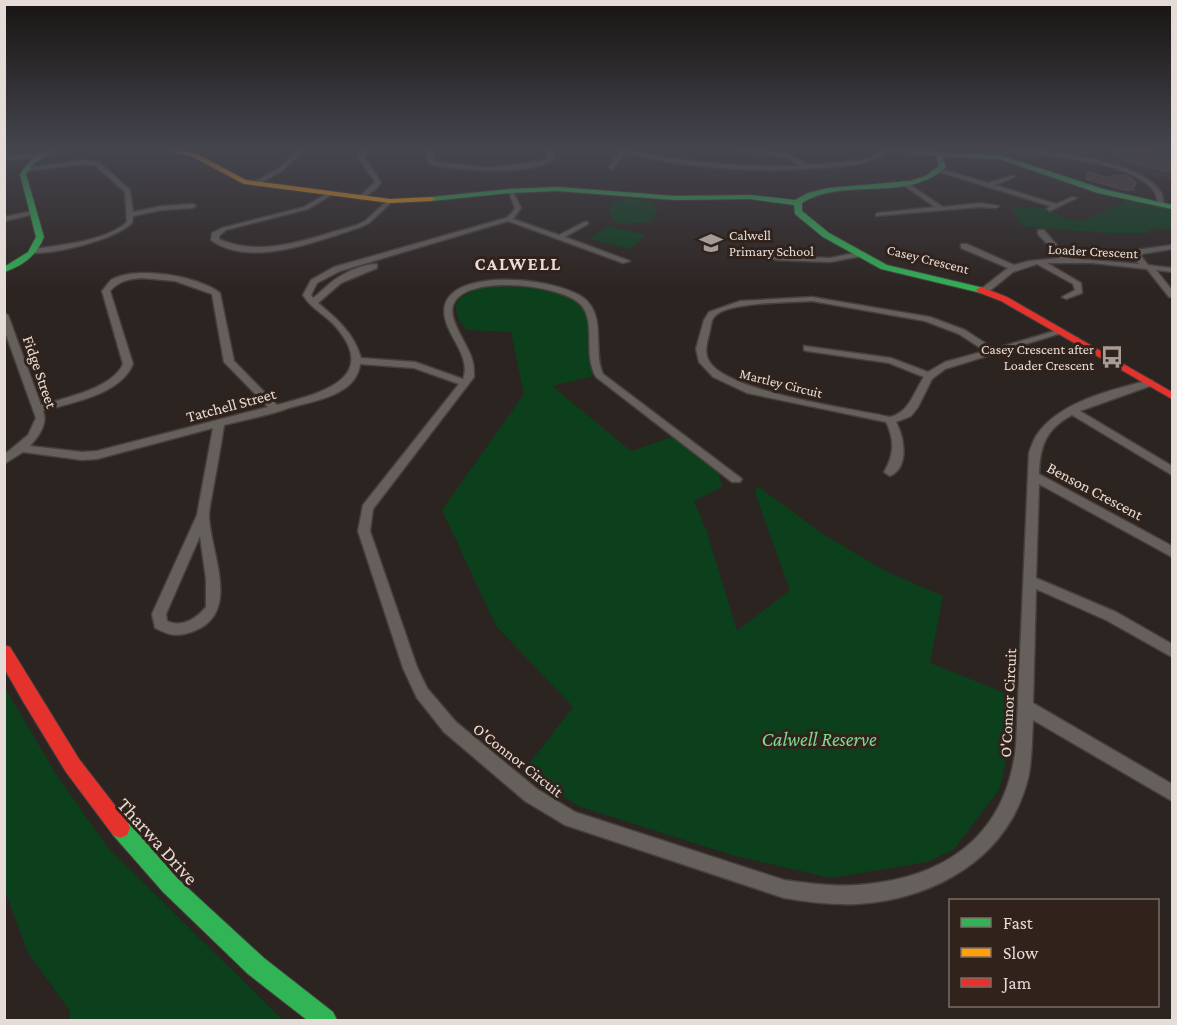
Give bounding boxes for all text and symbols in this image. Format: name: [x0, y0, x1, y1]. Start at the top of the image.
place label: Calwell Primary School: [729, 227, 814, 259]
school or university icon: Calwell Primary School: [698, 230, 724, 256]
street label: Casey Crescent: [885, 241, 971, 277]
street label: Loader Crescent: [1048, 241, 1139, 261]
district label: CALWELL: [474, 254, 562, 274]
street label: Fidge Street: [19, 334, 61, 411]
place label: Casey Crescent after Loader Crescent: [981, 341, 1094, 373]
bus stop icon: Casey Crescent after Loader Crescent: [1099, 344, 1125, 370]
street label: Martley Circuit: [738, 365, 824, 401]
street label: Tatchell Street: [184, 385, 278, 425]
street label: Benson Crescent: [1044, 459, 1146, 524]
street label: O'Connor Circuit: [997, 647, 1019, 758]
street label: O'Connor Circuit: [470, 720, 567, 801]
park label: Calwell Reserve: [761, 728, 877, 750]
street label: Tharwa Drive: [113, 793, 203, 889]
legend: [949, 899, 1159, 1007]
text: Fast: [1003, 913, 1034, 933]
text: Slow: [1003, 943, 1039, 963]
text: Jam: [1001, 973, 1032, 993]

